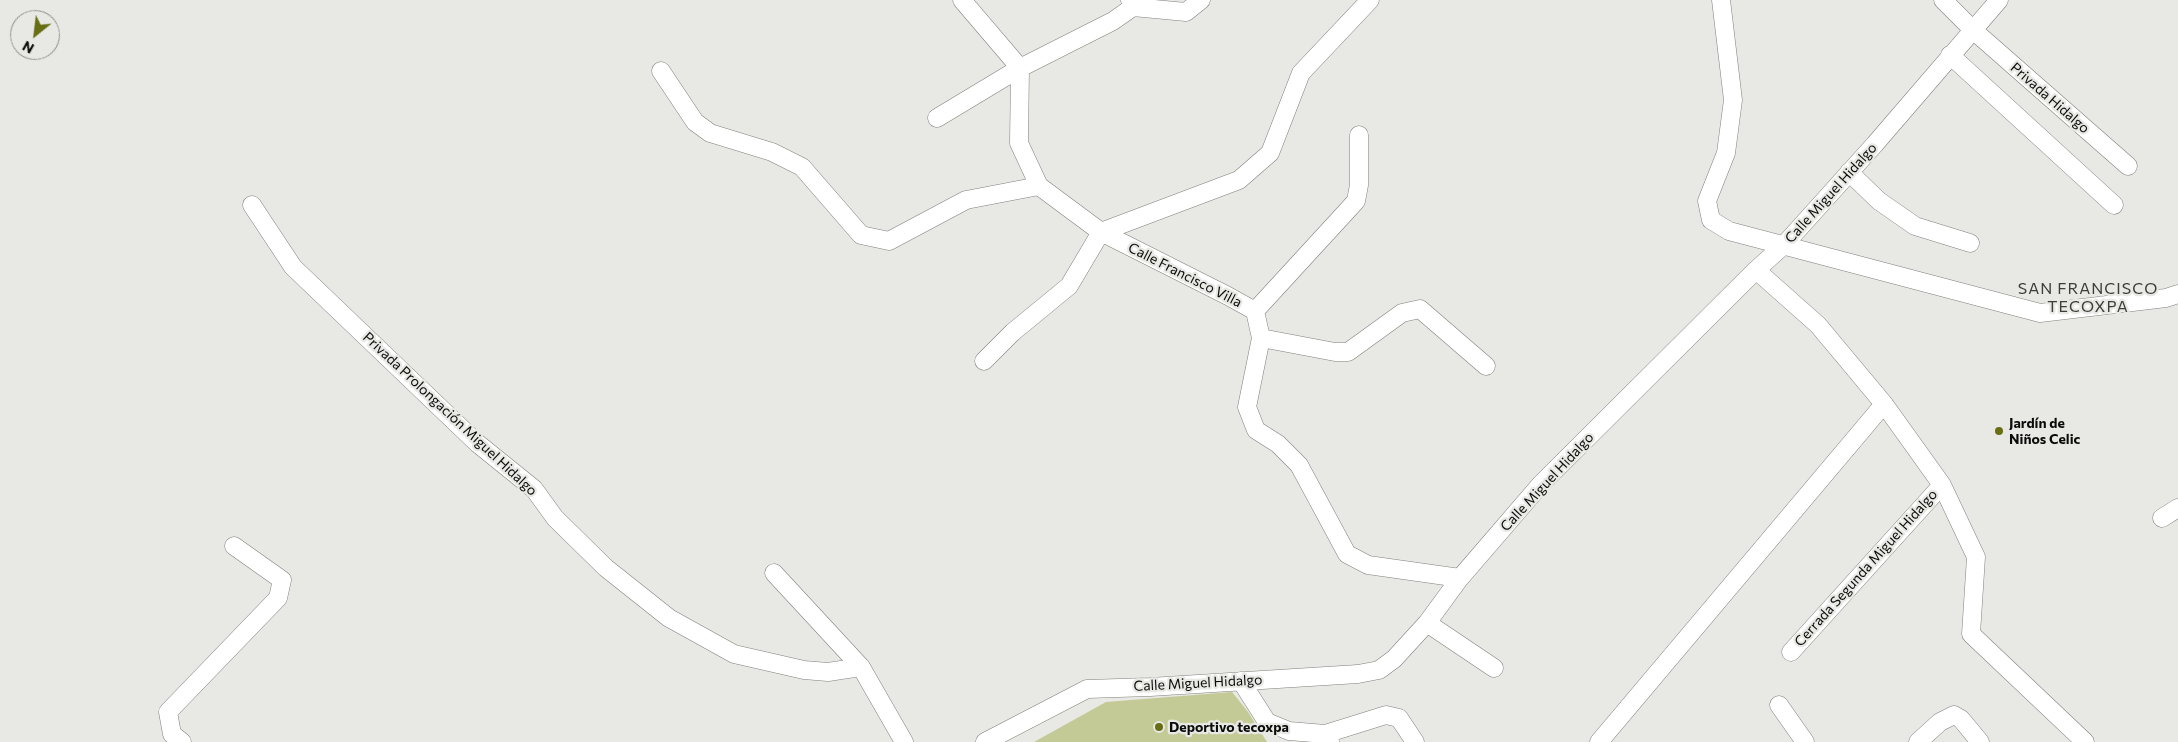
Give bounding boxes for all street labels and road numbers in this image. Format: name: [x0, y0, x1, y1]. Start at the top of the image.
street label: Privada Hidalgo: [2007, 59, 2093, 137]
street label: Calle Miguel Hidalgo: [1782, 139, 1880, 247]
street label: Calle Francisco Villa: [1125, 239, 1245, 311]
street label: Privada Prolongación Miguel Hidalgo: [359, 329, 541, 499]
street label: Calle Miguel Hidalgo: [1497, 429, 1597, 535]
street label: Cerrada Segunda Miguel Hidalgo: [1791, 486, 1941, 650]
street label: Calle Miguel Hidalgo: [1133, 671, 1263, 695]

